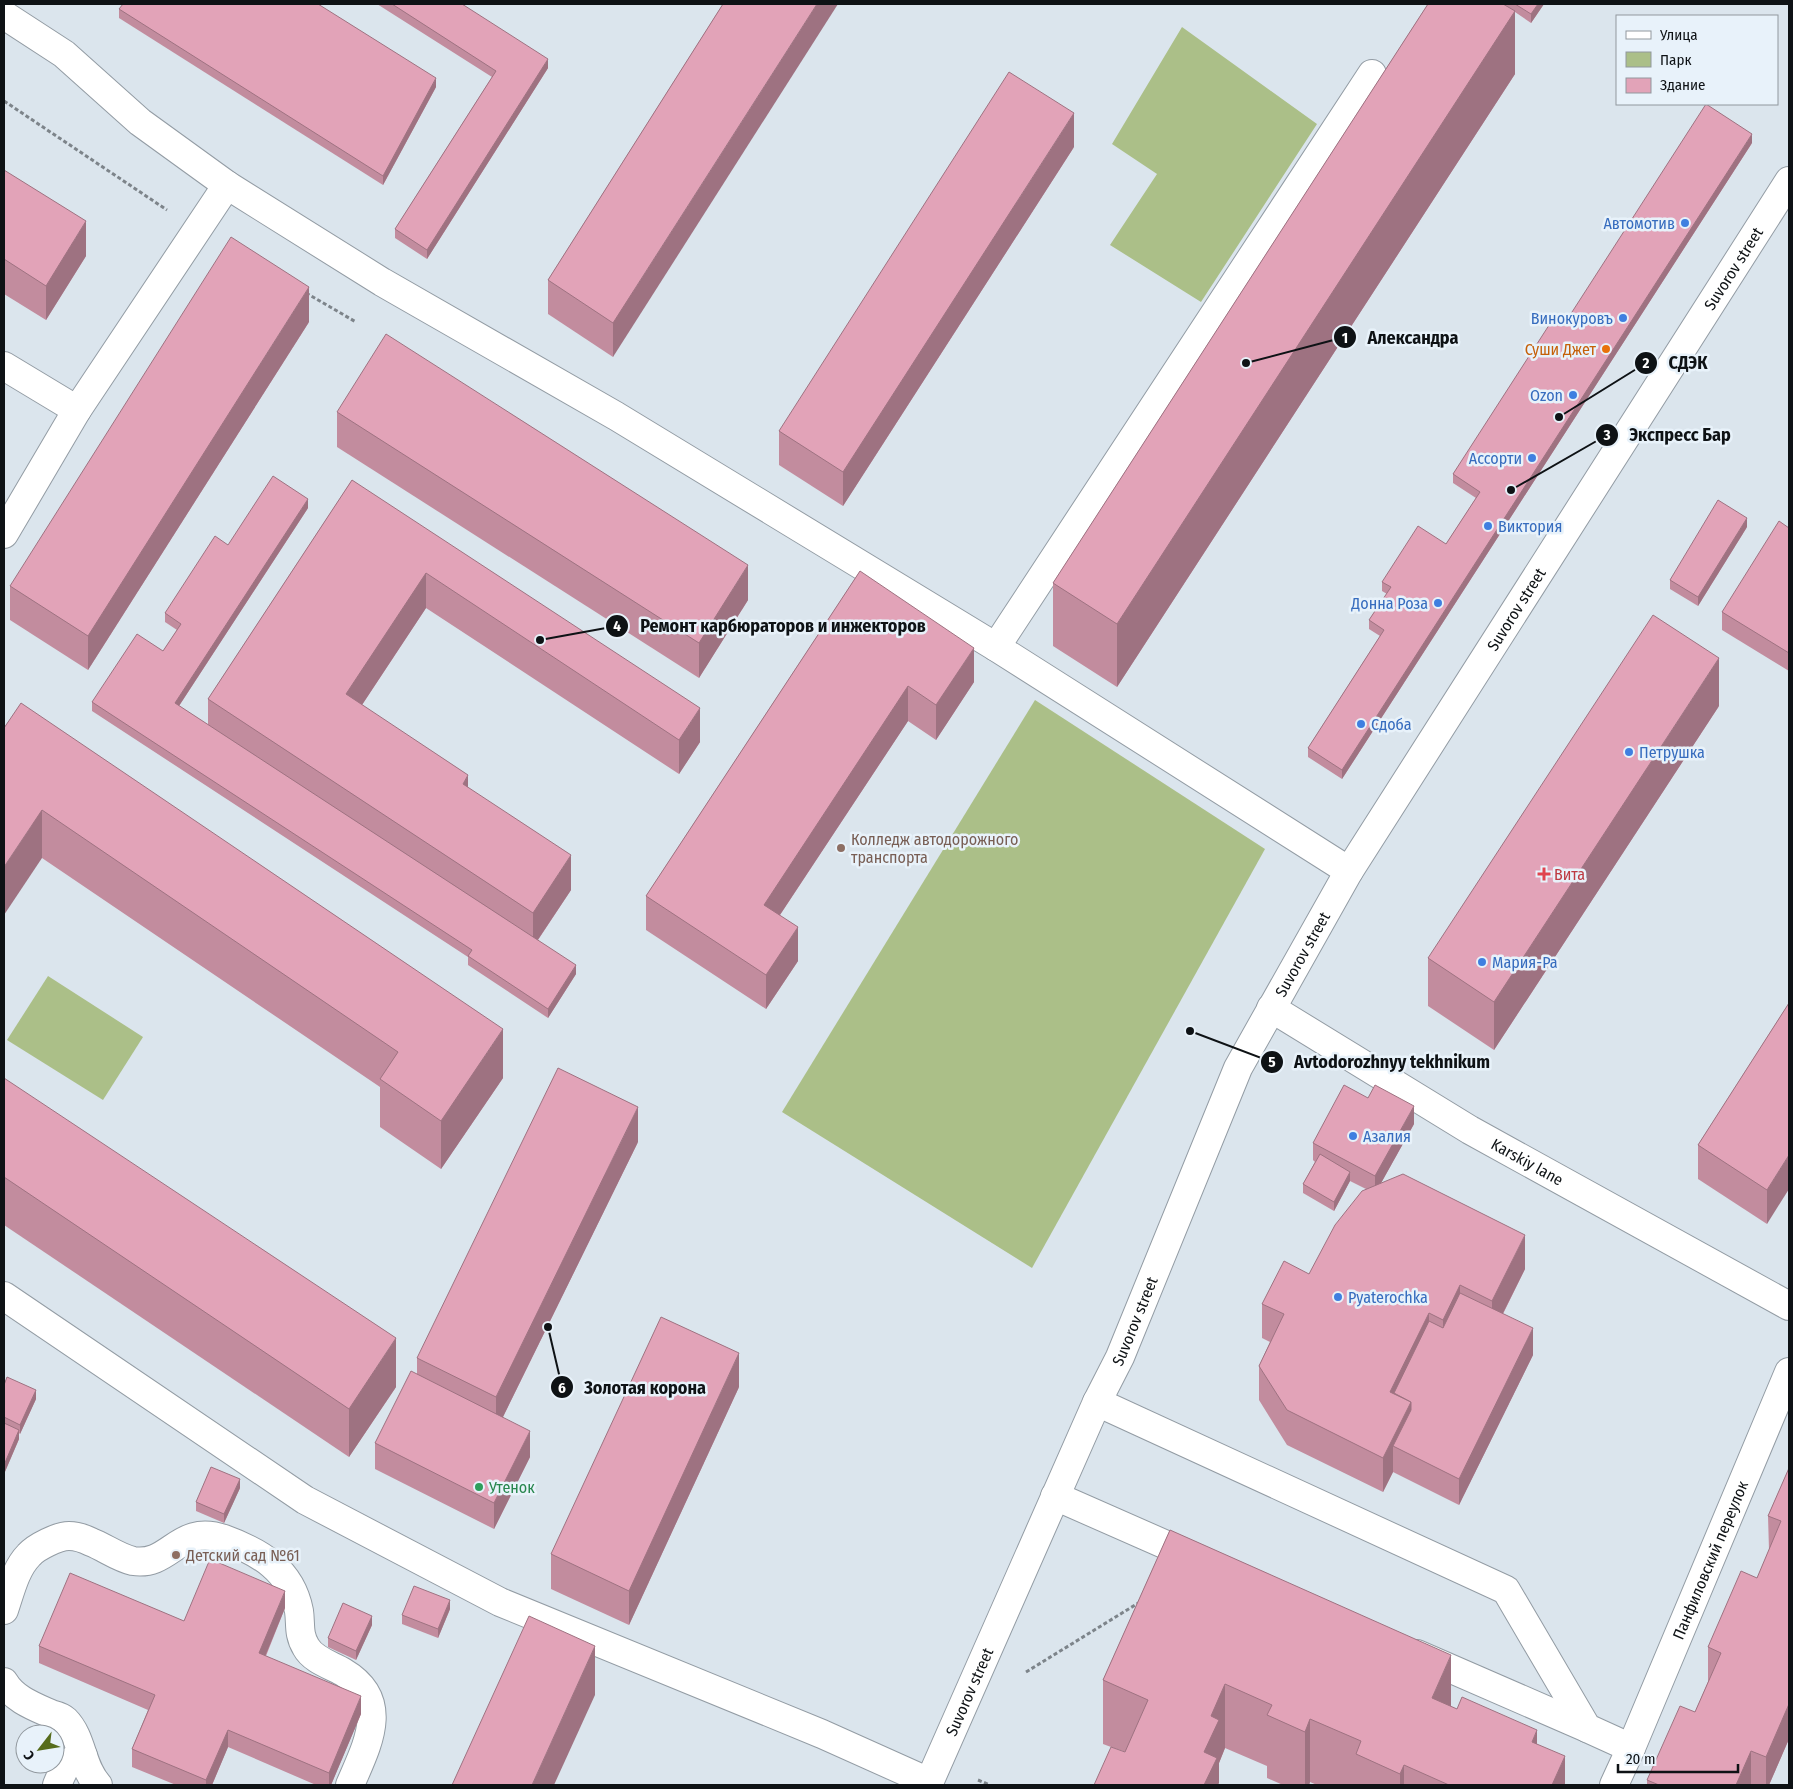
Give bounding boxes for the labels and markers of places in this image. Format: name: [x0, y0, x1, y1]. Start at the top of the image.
place label: Автомотив: [1603, 214, 1675, 233]
marker: Автомотив: [1679, 217, 1691, 229]
place label: Винокуровъ: [1531, 309, 1613, 328]
marker: Винокуровъ: [1617, 312, 1629, 324]
callout: Александра: [1333, 321, 1469, 354]
place label: Суши Джет: [1525, 340, 1597, 359]
marker: Суши Джет: [1600, 343, 1612, 355]
callout: СДЭК: [1634, 346, 1718, 379]
place label: Ozon: [1530, 386, 1563, 405]
marker: Ozon: [1567, 389, 1579, 401]
callout: Экспресс Бар: [1594, 419, 1741, 452]
place label: Ассорти: [1469, 449, 1522, 468]
marker: Ассорти: [1526, 452, 1538, 464]
place label: Виктория: [1498, 517, 1562, 536]
marker: Виктория: [1482, 520, 1494, 532]
place label: Донна Роза: [1350, 594, 1428, 613]
marker: Донна Роза: [1432, 597, 1444, 609]
callout: Ремонт карбюраторов и инжекторов: [605, 610, 936, 643]
place label: Сдоба: [1371, 715, 1412, 734]
marker: Сдоба: [1355, 718, 1367, 730]
place label: Петрушка: [1639, 743, 1705, 762]
marker: Петрушка: [1623, 746, 1635, 758]
place label: Колледж автодорожного транспорта: [851, 830, 1018, 867]
marker: Колледж автодорожного транспорта: [835, 842, 847, 854]
place label: Вита: [1554, 865, 1585, 884]
marker: Вита: [1538, 868, 1550, 880]
place label: Мария-Ра: [1492, 953, 1558, 972]
marker: Мария-Ра: [1476, 956, 1488, 968]
callout: Avtodorozhnyy tekhnikum: [1260, 1046, 1500, 1079]
place label: Азалия: [1363, 1127, 1411, 1146]
marker: Азалия: [1347, 1130, 1359, 1142]
place label: Pyaterochka: [1348, 1288, 1428, 1307]
marker: Pyaterochka: [1332, 1291, 1344, 1303]
callout: Золотая корона: [549, 1371, 716, 1404]
place label: Утенок: [488, 1478, 535, 1497]
marker: Утенок: [473, 1481, 485, 1493]
place label: Детский сад №61: [185, 1546, 300, 1565]
marker: Детский сад №61: [170, 1549, 182, 1561]

